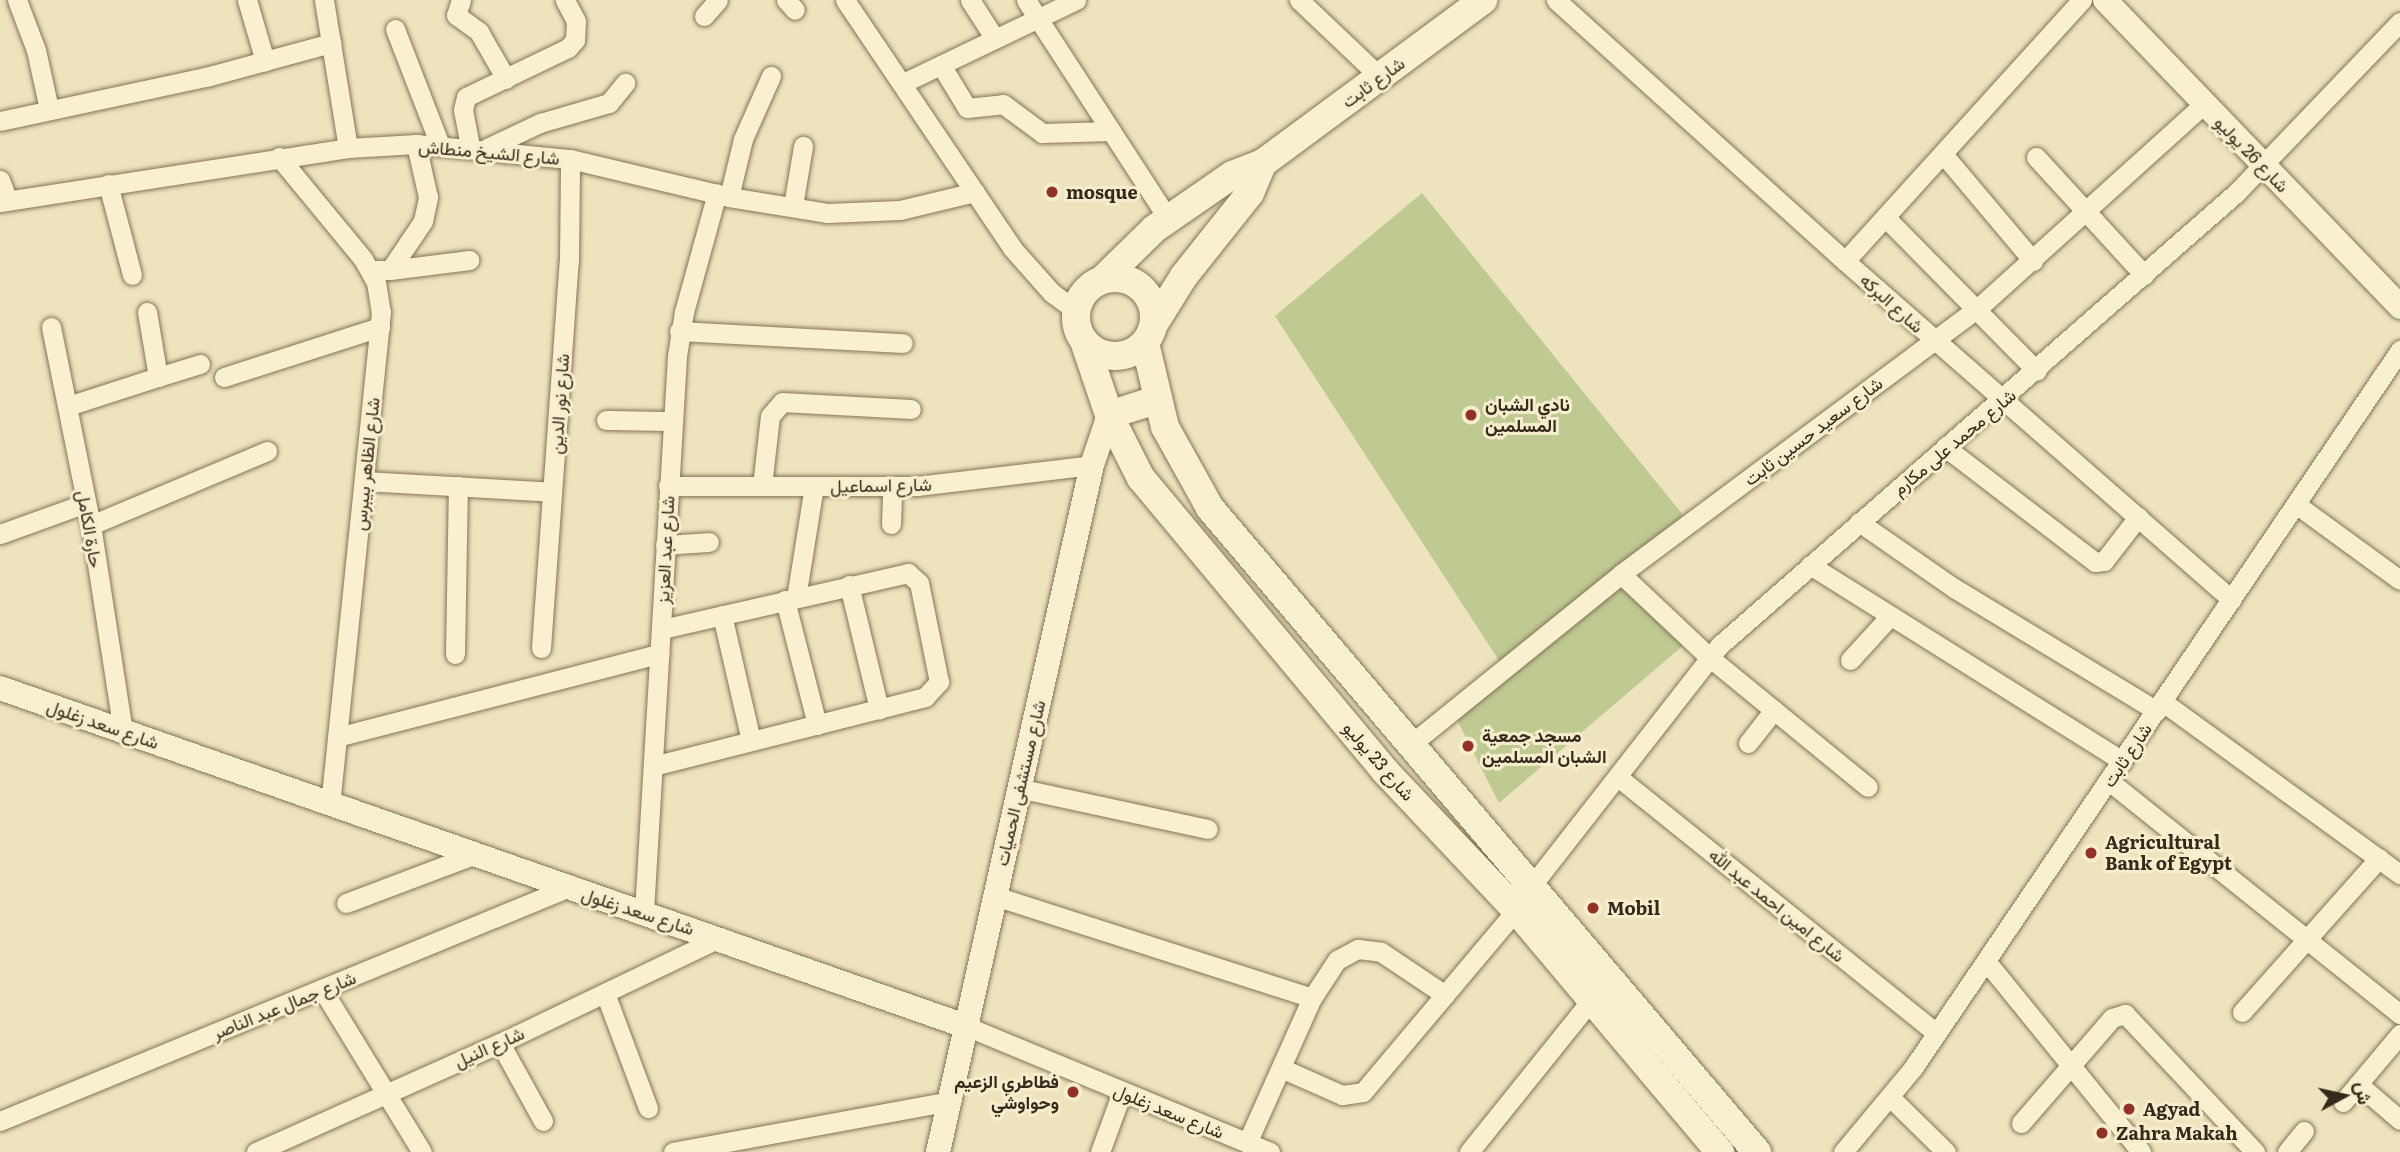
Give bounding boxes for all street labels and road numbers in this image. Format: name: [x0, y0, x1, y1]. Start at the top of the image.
street label: شارع ثابت: [1337, 52, 1409, 112]
street label: شارع 26 يوليو: [2210, 111, 2294, 197]
street label: شارع الشيخ منطاش: [418, 135, 560, 169]
street label: شارع البركه: [1856, 269, 1928, 337]
street label: شارع نور الدين: [545, 353, 573, 455]
street label: شارع سعيد حسين ثابت: [1740, 372, 1886, 490]
street label: شارع محمد على مكارم: [1888, 384, 2020, 500]
street label: شارع الظاهر بيبرس: [348, 396, 384, 532]
street label: شارع اسماعيل: [830, 473, 932, 497]
street label: حارة الكامل: [73, 489, 107, 569]
street label: شارع عبد العزيز: [651, 495, 679, 605]
street label: شارع سعد زغلول: [44, 695, 162, 753]
street label: شارع مستشفى الحميات: [990, 698, 1050, 868]
street label: شارع 23 يوليو: [1339, 717, 1419, 805]
street label: شارع ثابت: [2098, 719, 2156, 791]
street label: شارع امين احمد عبد الله: [1705, 844, 1849, 966]
street label: شارع سعد زغلول: [579, 883, 697, 939]
street label: شارع جمال عبد الناصر: [209, 966, 359, 1044]
street label: شارع النيل: [451, 1022, 527, 1072]
street label: شارع سعد زغلول: [1111, 1079, 1227, 1143]

